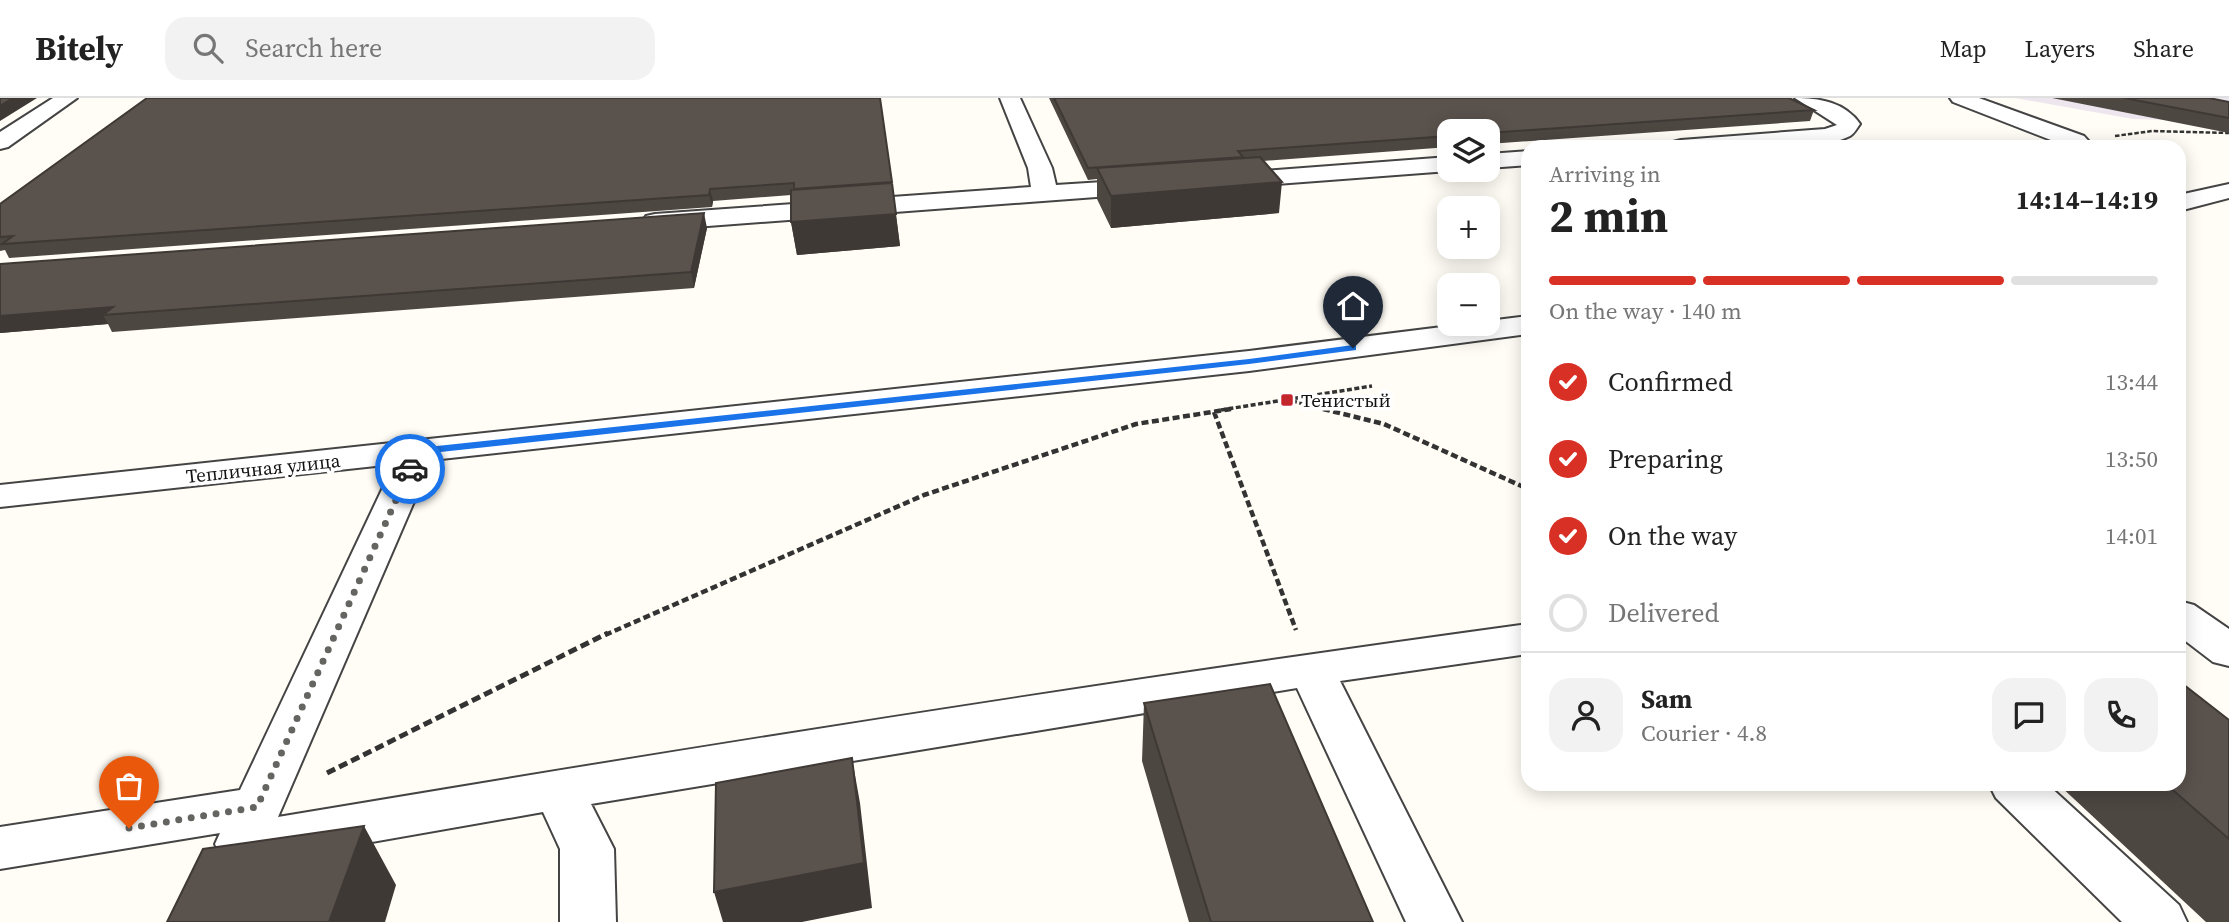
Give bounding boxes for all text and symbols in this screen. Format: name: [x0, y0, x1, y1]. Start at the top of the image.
search box: [165, 17, 655, 80]
text: Bitely: [35, 26, 123, 71]
icon: search: [189, 29, 227, 67]
text: Search here: [245, 30, 382, 66]
text: Map: [1940, 32, 1987, 65]
text: Layers: [2025, 32, 2095, 65]
text: Share: [2133, 32, 2194, 65]
map controls: [1437, 119, 1500, 336]
button: layers: [1437, 119, 1500, 182]
text: Arriving in: [1549, 158, 1661, 190]
text: 14:14–14:19: [2016, 182, 2158, 218]
text: 2 min: [1549, 184, 1668, 247]
button: +: [1437, 196, 1500, 259]
button: −: [1437, 273, 1500, 336]
pin: [1323, 276, 1383, 348]
icon: home: [1334, 287, 1372, 325]
text: On the way · 140 m: [1549, 295, 1742, 327]
icon: check: [1549, 363, 1587, 401]
text: Confirmed: [1608, 364, 1733, 400]
text: 13:44: [2105, 366, 2158, 398]
place label: Тенистый: [1301, 387, 1391, 413]
marker: Тенистый: [1279, 392, 1295, 408]
courier: [375, 434, 445, 504]
icon: check: [1549, 440, 1587, 478]
text: Preparing: [1608, 441, 1723, 477]
text: 13:50: [2105, 443, 2158, 475]
street label: Тепличная улица: [185, 447, 342, 489]
icon: car: [391, 450, 429, 488]
icon: check: [1549, 517, 1587, 555]
text: On the way: [1608, 518, 1737, 554]
text: 14:01: [2105, 520, 2158, 552]
text: Delivered: [1608, 595, 1719, 631]
button: person: [1549, 678, 1623, 752]
button: chat: [1992, 678, 2066, 752]
button: phone: [2084, 678, 2158, 752]
text: Sam: [1641, 681, 1692, 717]
text: Courier · 4.8: [1641, 717, 1767, 749]
pin: [99, 756, 159, 828]
icon: bag: [110, 767, 148, 805]

